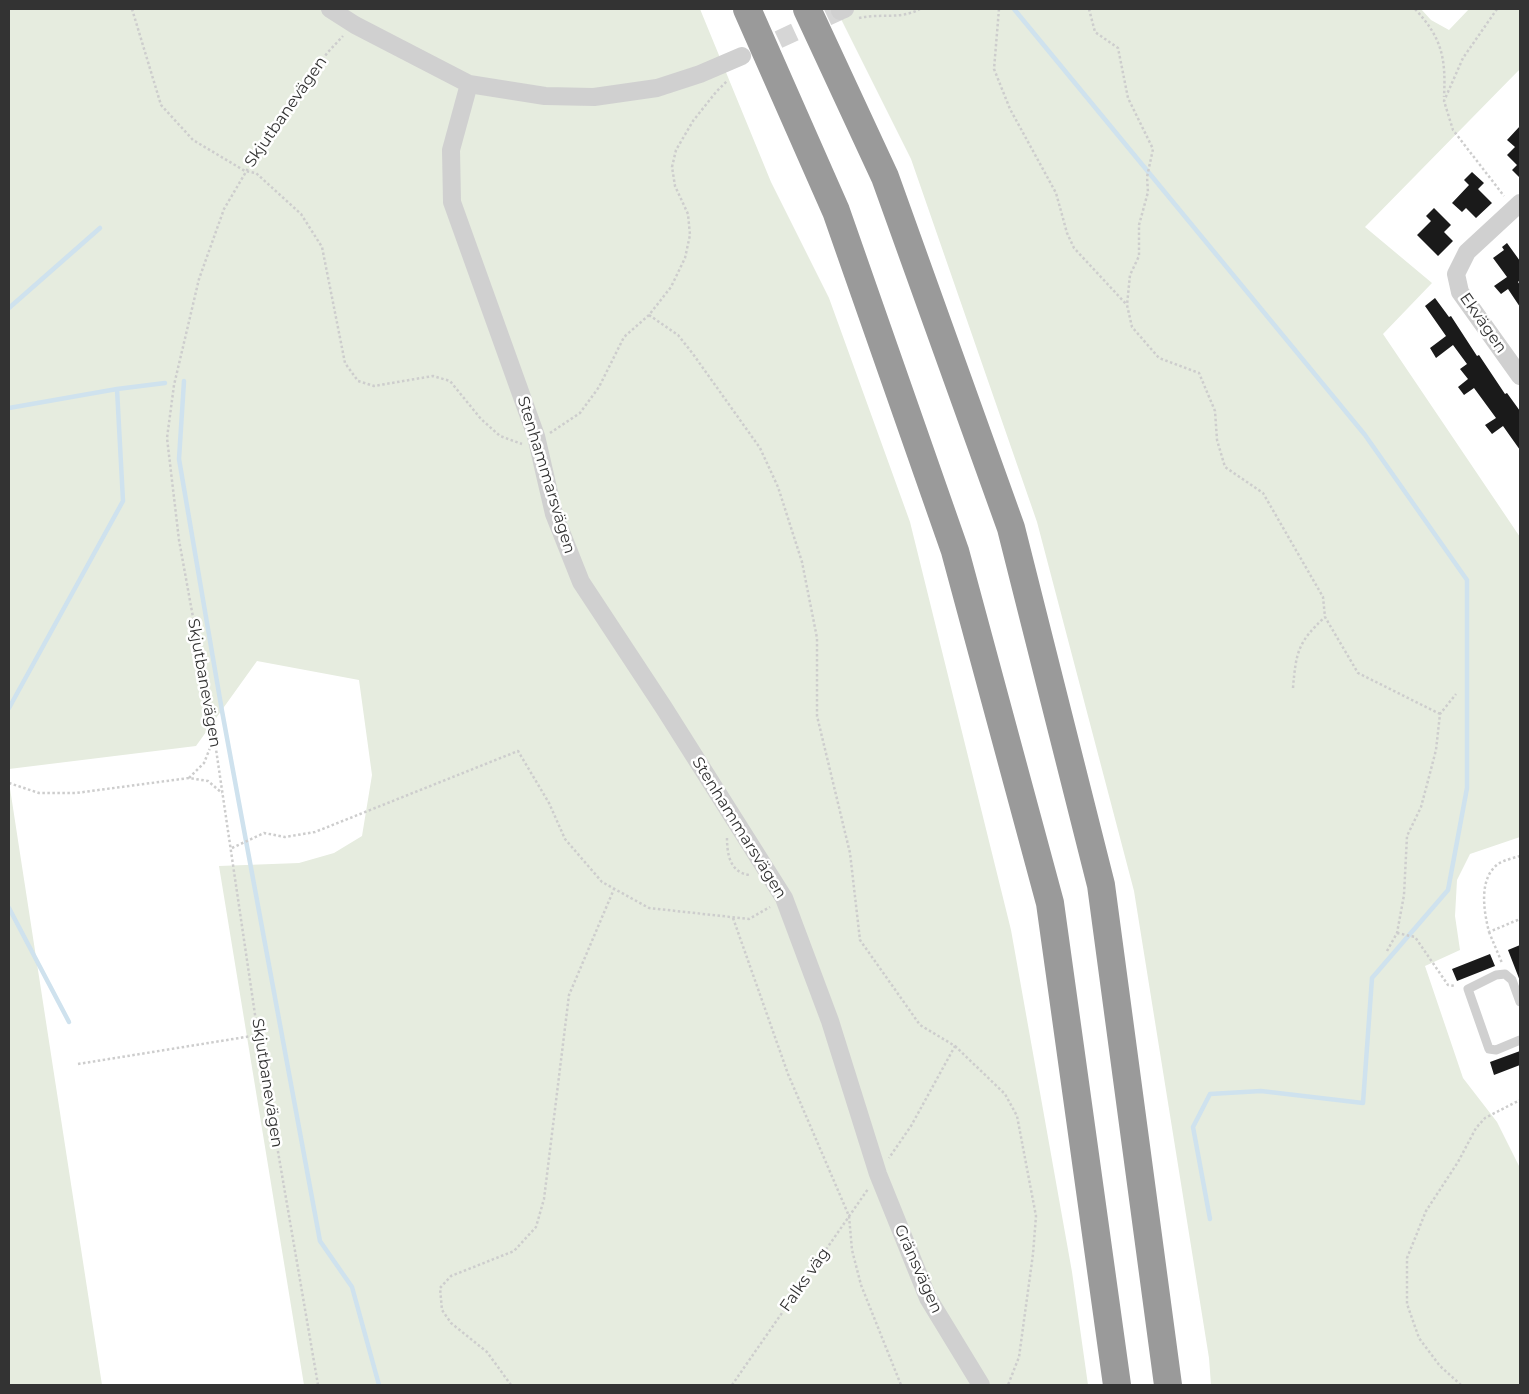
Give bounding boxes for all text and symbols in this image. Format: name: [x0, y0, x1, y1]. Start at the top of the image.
street label: Skjutbanevägen: [241, 53, 331, 171]
street label: Ekvägen: [1455, 289, 1511, 357]
street label: Stenhammarsvägen: [513, 394, 579, 556]
street label: Skjutbanevägen: [183, 617, 225, 749]
street label: Stenhammarsvägen: [688, 754, 790, 902]
street label: Skjutbanevägen: [247, 1017, 287, 1149]
street label: Gränsvägen: [890, 1222, 946, 1316]
street label: Falks väg: [776, 1244, 834, 1316]

